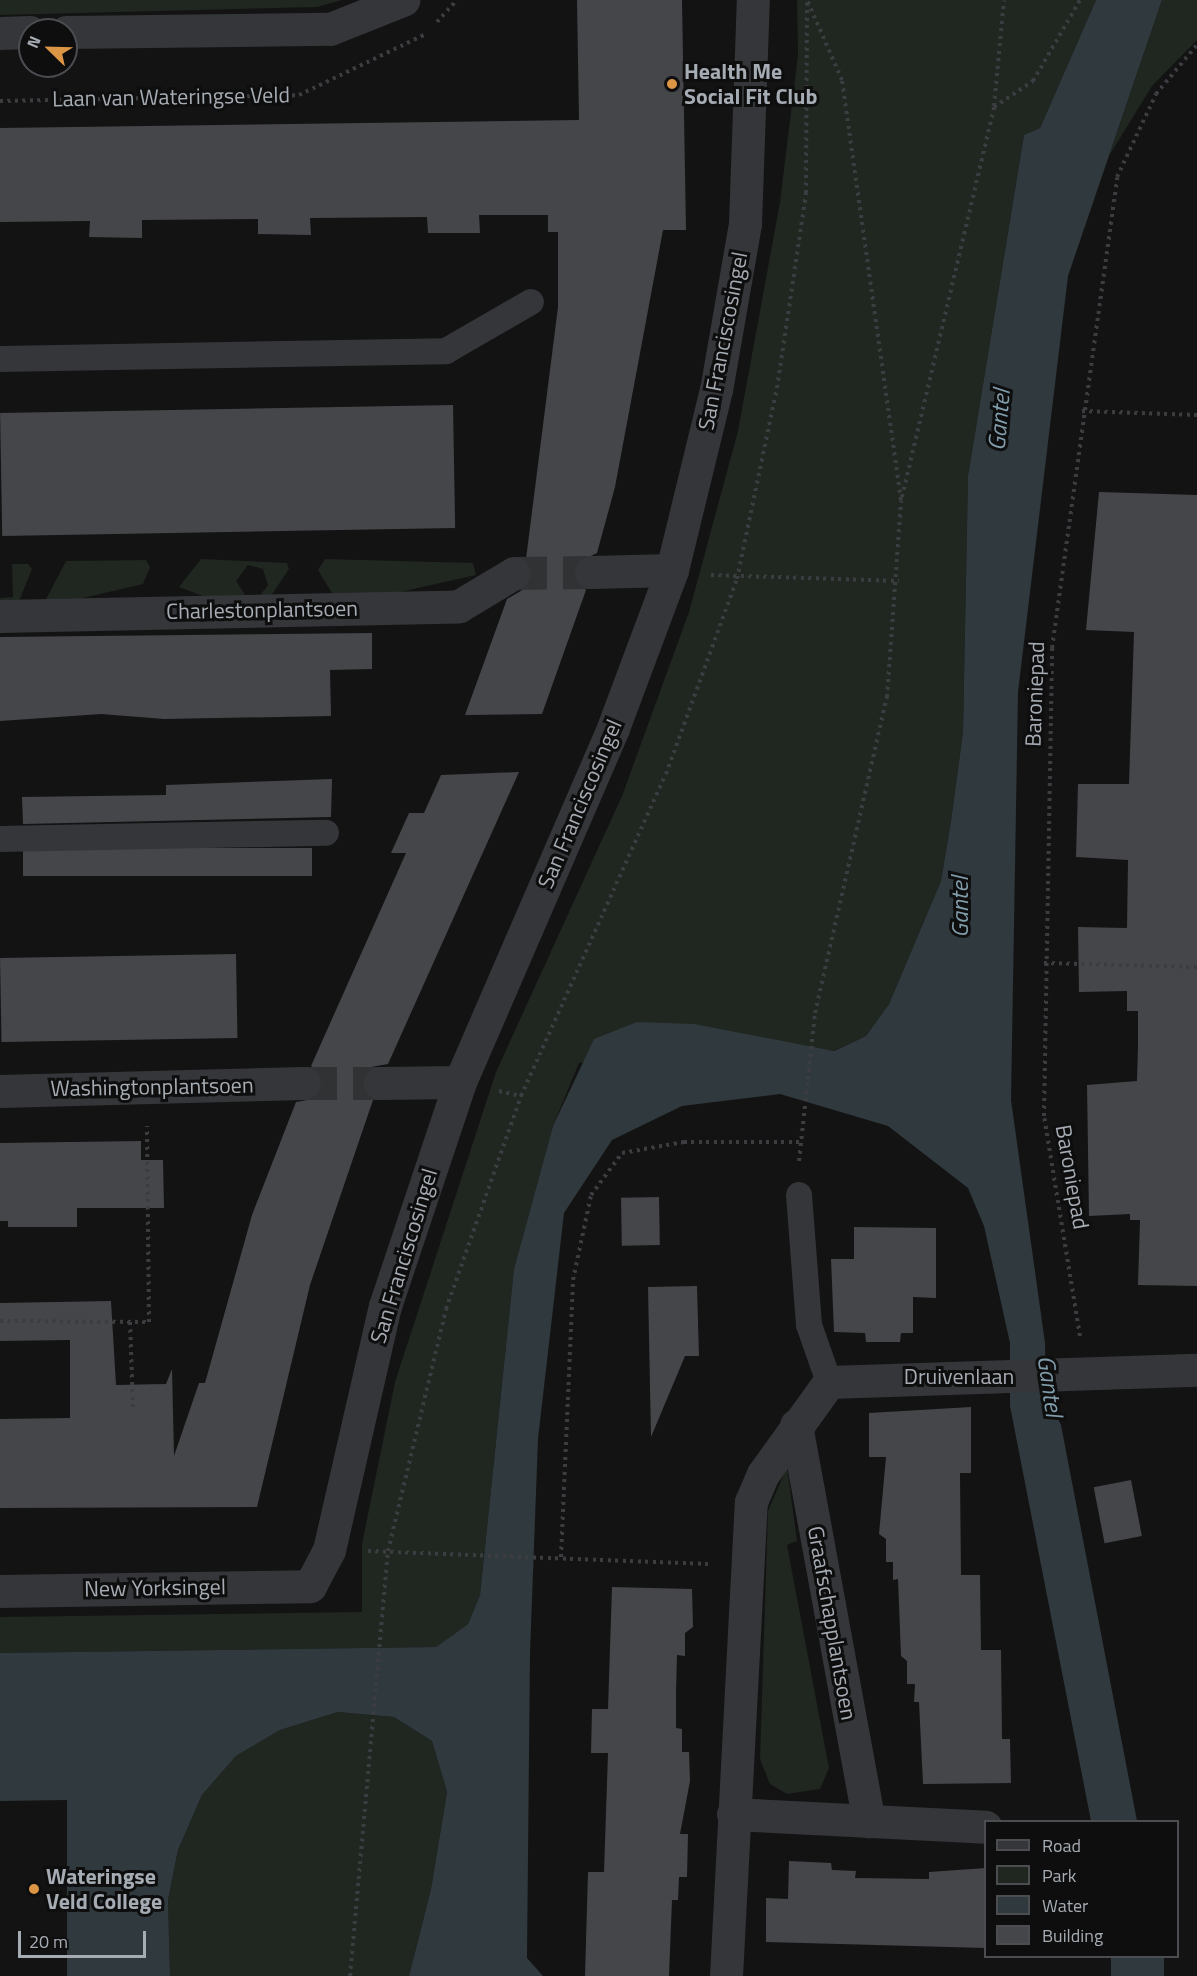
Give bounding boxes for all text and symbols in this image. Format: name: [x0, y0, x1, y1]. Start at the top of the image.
north arrow: [18, 18, 78, 78]
text: N: [20, 32, 46, 52]
place label: Health Me Social Fit Club: [684, 58, 817, 110]
marker: Health Me Social Fit Club: [665, 77, 679, 91]
street label: Laan van Wateringse Veld: [52, 82, 290, 112]
street label: San Franciscosingel: [693, 250, 753, 432]
water label: Gantel: [982, 388, 1016, 452]
street label: Charlestonplantsoen: [166, 595, 358, 625]
street label: Baroniepad: [1020, 641, 1050, 747]
street label: San Franciscosingel: [532, 715, 628, 893]
water label: Gantel: [946, 876, 974, 938]
street label: Washingtonplantsoen: [50, 1072, 254, 1102]
street label: Baroniepad: [1050, 1123, 1094, 1231]
street label: San Franciscosingel: [365, 1165, 443, 1347]
water label: Gantel: [1031, 1354, 1069, 1418]
street label: Druivenlaan: [904, 1364, 1014, 1390]
street label: Graafschapplantsoen: [802, 1524, 862, 1722]
street label: New Yorksingel: [84, 1574, 226, 1602]
legend: [984, 1820, 1179, 1958]
text: Road: [1042, 1832, 1081, 1859]
text: Park: [1042, 1862, 1076, 1889]
place label: Wateringse Veld College: [46, 1863, 162, 1915]
marker: Wateringse Veld College: [27, 1882, 41, 1896]
text: Water: [1042, 1892, 1088, 1919]
scale bar: [21, 1919, 148, 1957]
text: Building: [1042, 1922, 1103, 1949]
text: 20 m: [29, 1928, 68, 1955]

